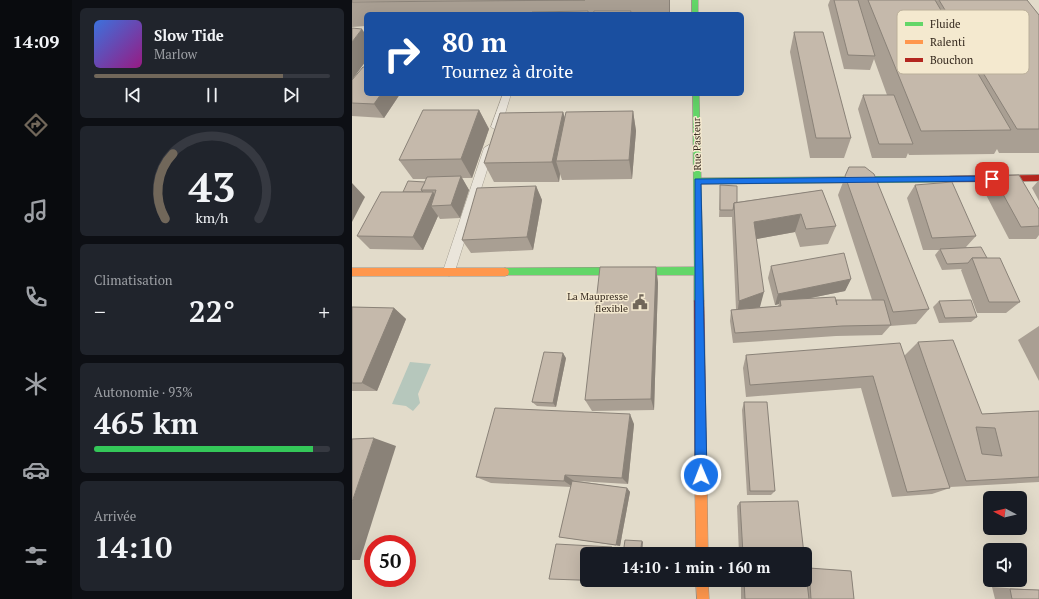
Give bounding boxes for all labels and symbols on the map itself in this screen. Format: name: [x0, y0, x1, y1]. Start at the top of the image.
legend: [897, 10, 1029, 74]
text: Fluide: [930, 17, 961, 31]
text: Ralenti: [930, 35, 965, 49]
text: Bouchon: [930, 53, 974, 67]
street label: Rue Pasteur: [690, 117, 704, 171]
pin: [975, 162, 1009, 196]
place label: La Maupresse flexible: [567, 290, 628, 315]
public building icon: La Maupresse flexible: [631, 293, 649, 311]
position arrow: [680, 454, 722, 496]
north arrow: [983, 491, 1027, 535]
speed limit sign: 50: [364, 535, 416, 587]

